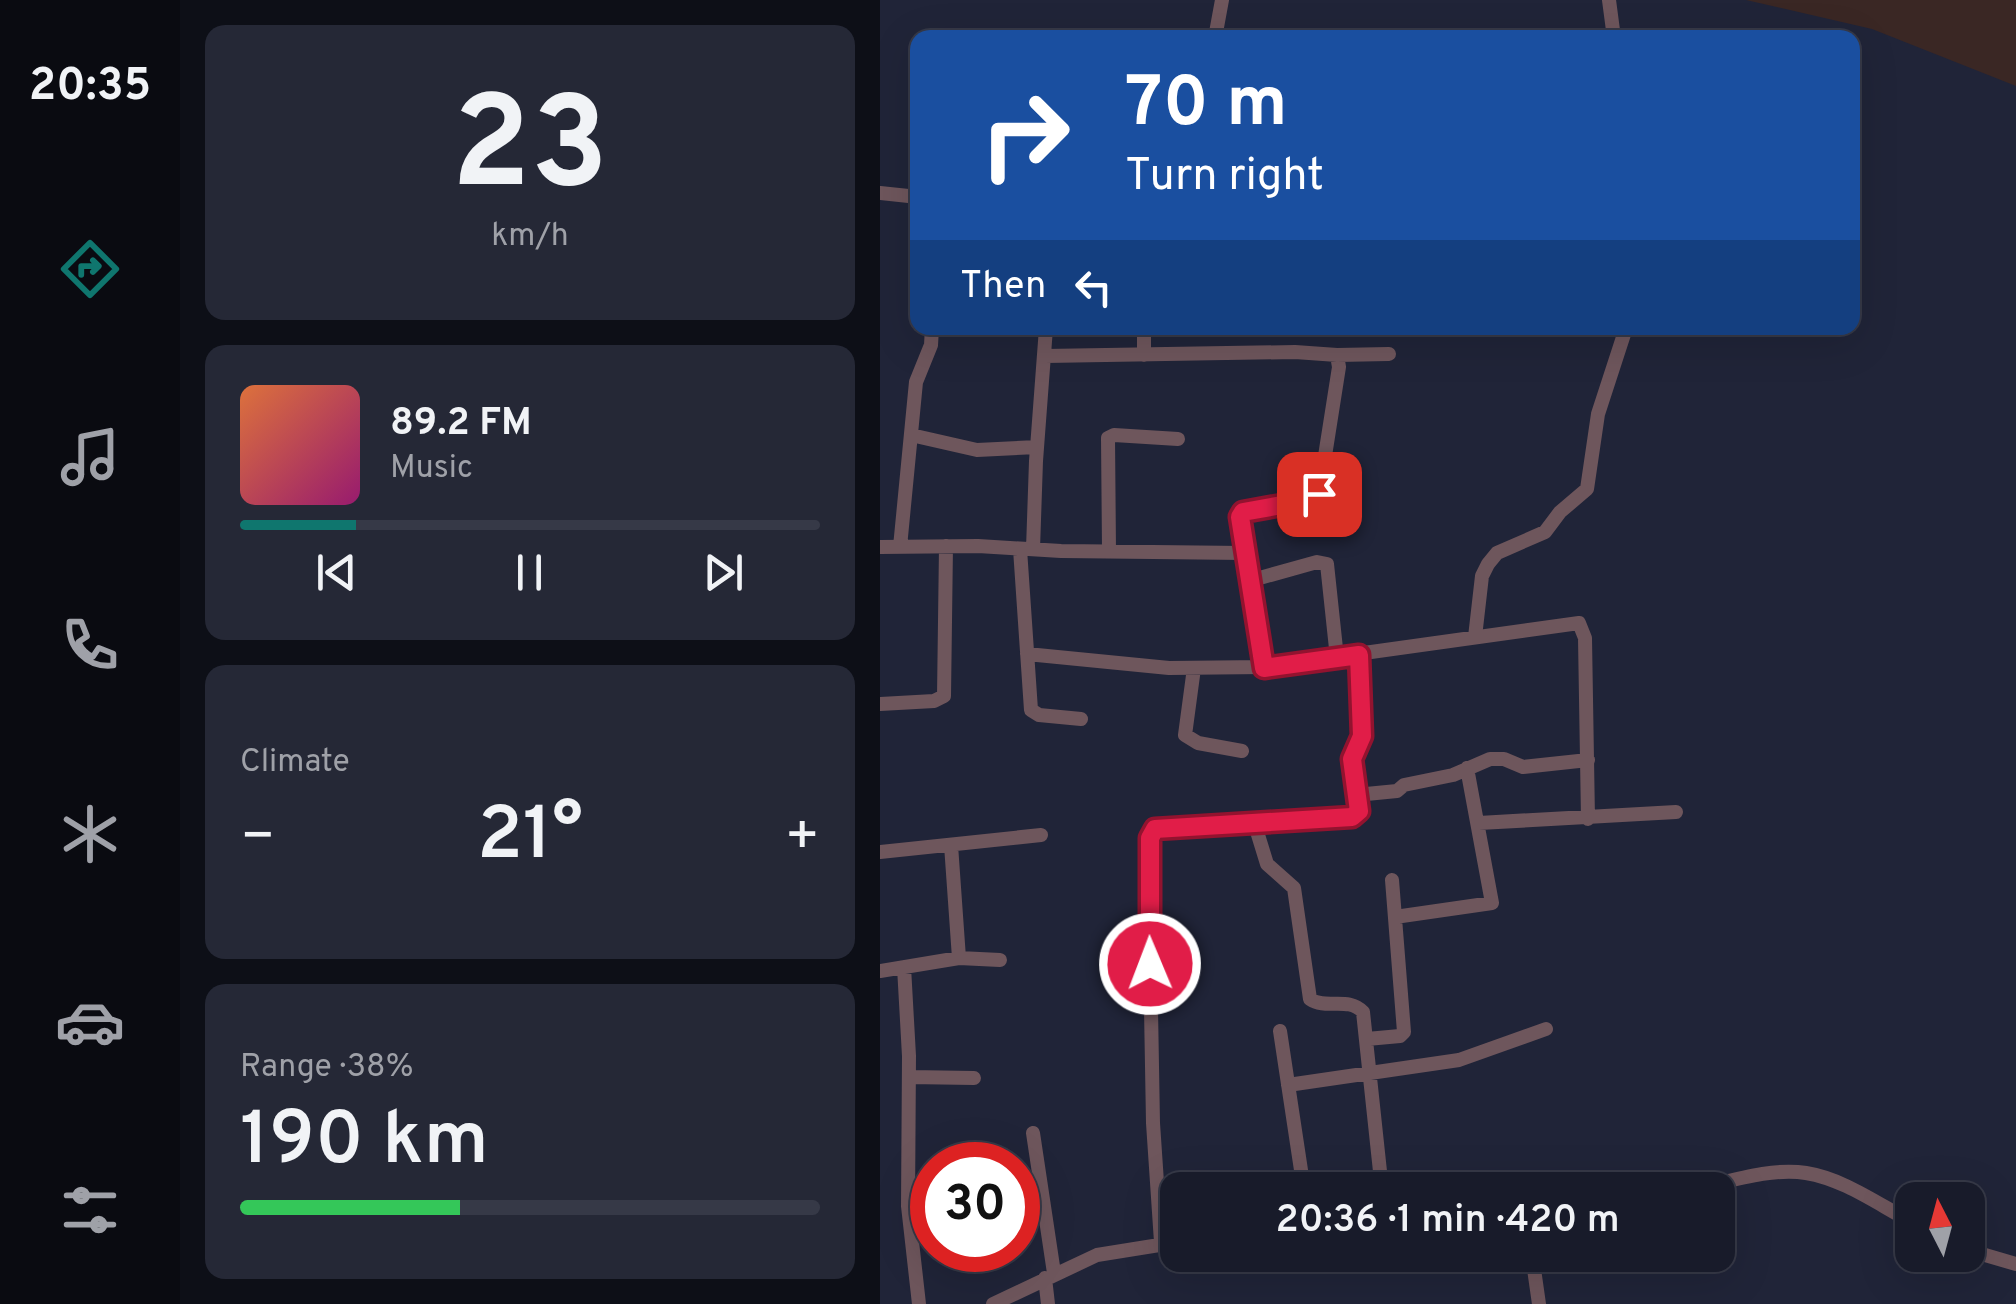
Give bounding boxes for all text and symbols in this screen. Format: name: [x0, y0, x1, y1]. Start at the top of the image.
text: 20:35: [29, 59, 151, 116]
text: 70 m: [1125, 62, 1288, 151]
text: 23: [451, 69, 609, 234]
icon: right: [960, 70, 1090, 200]
text: Turn right: [1125, 149, 1324, 206]
text: km/h: [491, 217, 569, 257]
icon: directions: [55, 234, 125, 304]
icon: left: [1066, 260, 1121, 315]
text: Then: [960, 263, 1046, 312]
text: 89.2 FM: [390, 400, 532, 449]
icon: music: [55, 422, 125, 492]
text: Music: [390, 449, 473, 489]
pin: [1277, 452, 1362, 537]
icon: arrive: [1292, 467, 1347, 522]
icon: previous: [309, 545, 364, 600]
icon: pause: [502, 545, 557, 600]
icon: next: [696, 545, 751, 600]
icon: phone: [55, 610, 125, 680]
text: Climate: [240, 743, 350, 783]
text: 21°: [477, 791, 583, 886]
icon: climate: [55, 799, 125, 869]
text: −: [240, 804, 275, 874]
text: +: [785, 804, 820, 874]
position arrow: [1098, 912, 1202, 1016]
icon: car: [55, 987, 125, 1057]
text: Range · 38%: [240, 1048, 413, 1088]
text: 190 km: [240, 1096, 489, 1191]
speed limit sign: 30: [910, 1142, 1040, 1272]
icon: filters: [55, 1175, 125, 1245]
north arrow: [1895, 1182, 1985, 1272]
map controls: [1895, 1182, 1985, 1272]
text: 20:36 · 1 min · 420 m: [1275, 1197, 1620, 1246]

